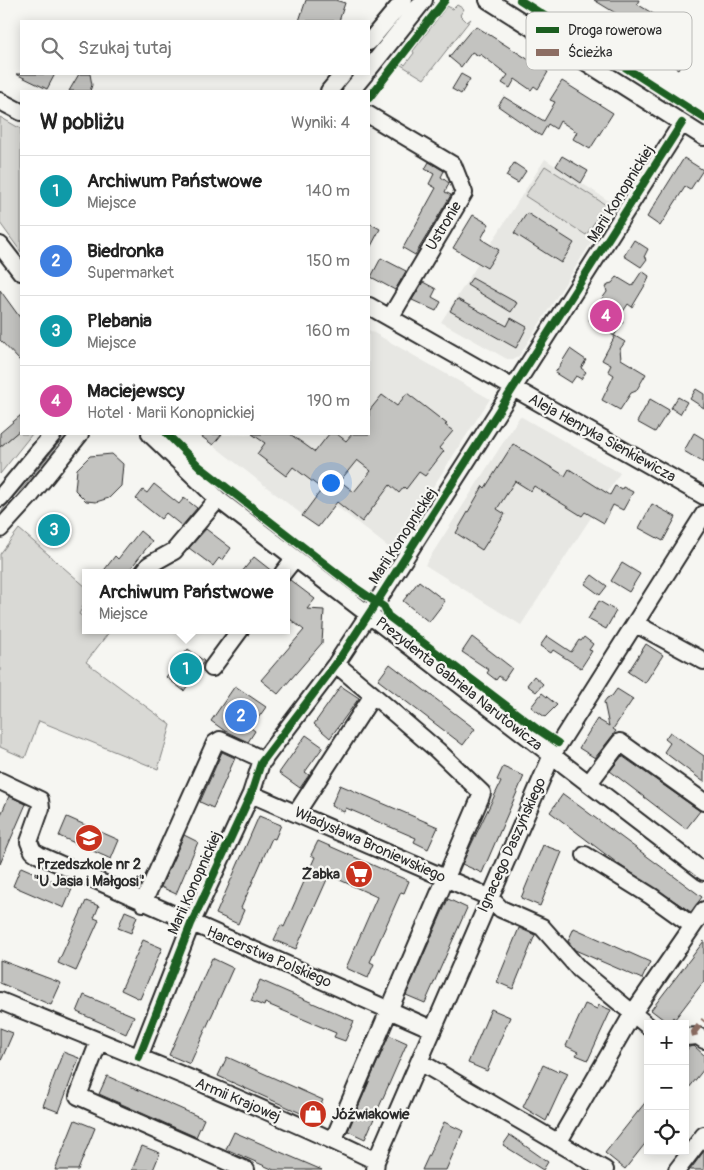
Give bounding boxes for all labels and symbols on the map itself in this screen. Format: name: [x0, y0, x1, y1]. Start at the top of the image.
legend: [526, 12, 692, 70]
text: Droga rowerowa: [568, 22, 662, 39]
text: Ścieżka: [568, 43, 612, 61]
street label: Marii Konopnickiej: [583, 142, 659, 246]
street label: Ustronie: [422, 197, 466, 254]
pin: 4: [590, 297, 622, 335]
street label: Aleja Henryka Sienkiewicza: [525, 390, 679, 486]
your location: [318, 470, 344, 496]
street label: Marii Konopnickiej: [365, 484, 441, 588]
pin: 3: [38, 511, 70, 549]
street label: Prezydenta Gabriela Narutowicza: [372, 613, 546, 755]
pin: 1: [170, 650, 202, 688]
pin: 2: [225, 697, 257, 735]
street label: Ignacego Daszyńskiego: [474, 775, 550, 915]
street label: Władysława Broniewskiego: [291, 803, 449, 887]
school or university icon: Przedszkole nr 2 "U Jasia i Małgosi": [74, 823, 104, 853]
street label: Marii Konopnickiej: [164, 828, 226, 938]
place label: Przedszkole nr 2 "U Jasia i Małgosi": [33, 855, 145, 891]
supermarket icon: Żabka: [344, 859, 374, 889]
place label: Żabka: [302, 865, 340, 884]
street label: Harcerstwa Polskiego: [204, 922, 334, 992]
street label: Armii Krajowej: [193, 1074, 283, 1126]
shop icon: Jóźwiakowie: [298, 1099, 328, 1129]
place label: Jóźwiakowie: [332, 1105, 410, 1124]

